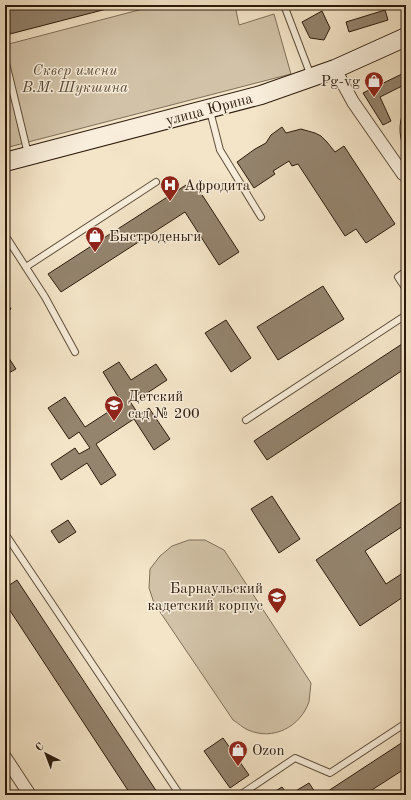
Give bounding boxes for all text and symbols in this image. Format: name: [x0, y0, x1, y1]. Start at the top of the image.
park label: Сквер имени В.М. Шукшина: [21, 64, 128, 96]
shop icon: Pg-vg: [363, 70, 385, 98]
place label: Pg-vg: [321, 75, 360, 90]
street label: улица Юрина: [164, 92, 255, 129]
hospital icon: Афродита: [159, 174, 181, 202]
place label: Афродита: [184, 179, 251, 194]
shop icon: Быстроденьги: [84, 225, 106, 253]
place label: Быстроденьги: [109, 230, 201, 245]
place label: Детский сад № 200: [128, 390, 200, 422]
school or university icon: Детский сад № 200: [103, 394, 125, 422]
place label: Барнаульский кадетский корпус: [148, 582, 263, 614]
school or university icon: Барнаульский кадетский корпус: [266, 586, 288, 614]
north arrow: [26, 734, 66, 774]
shop icon: Ozon: [227, 739, 249, 767]
text: С: [34, 741, 47, 754]
place label: Ozon: [252, 744, 285, 759]

